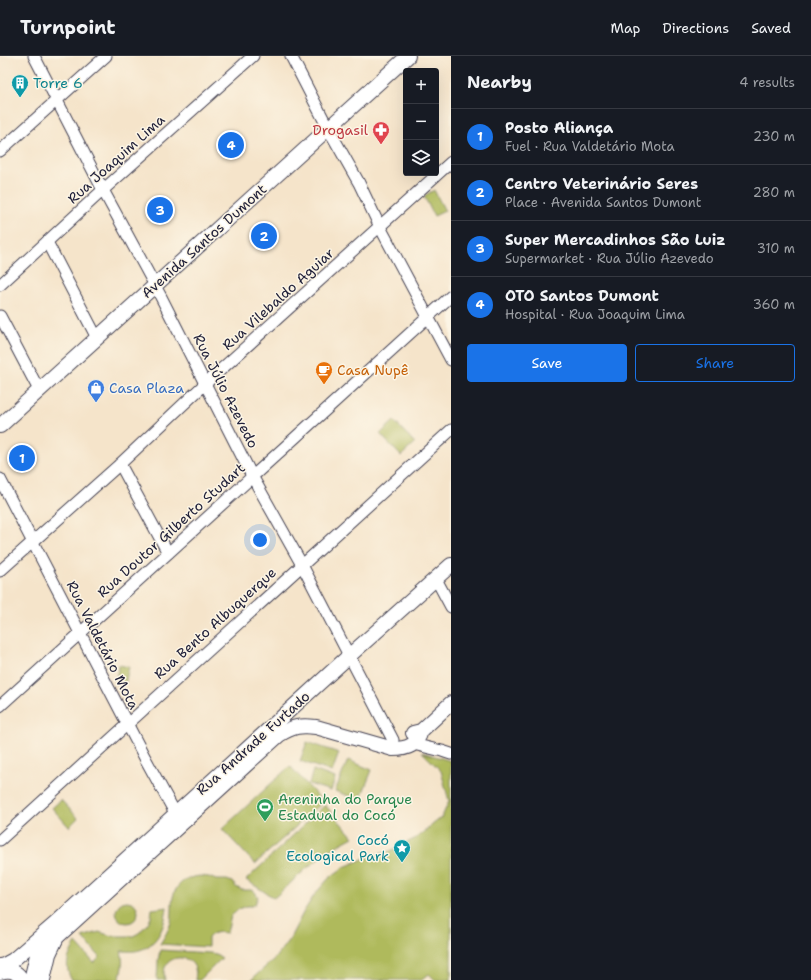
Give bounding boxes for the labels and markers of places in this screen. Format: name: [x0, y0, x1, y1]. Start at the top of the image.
building icon: Torre 6: [10, 73, 30, 98]
place label: Torre 6: [33, 74, 83, 92]
pharmacy icon: Drogasil: [371, 120, 391, 145]
place label: Drogasil: [313, 121, 369, 139]
pin: 4: [218, 130, 244, 160]
pin: 3: [147, 195, 173, 225]
pin: 2: [251, 221, 277, 251]
cafe icon: Casa Nupê: [314, 360, 334, 385]
place label: Casa Nupê: [337, 361, 409, 379]
shop icon: Casa Plaza: [86, 378, 106, 403]
place label: Casa Plaza: [109, 379, 184, 397]
pin: 1: [9, 443, 35, 473]
place label: Areninha do Parque Estadual do Cocó: [278, 790, 412, 824]
sports icon: Areninha do Parque Estadual do Cocó: [255, 797, 275, 822]
place label: Cocó Ecological Park: [286, 831, 389, 865]
place icon: Cocó Ecological Park: [392, 838, 412, 863]

